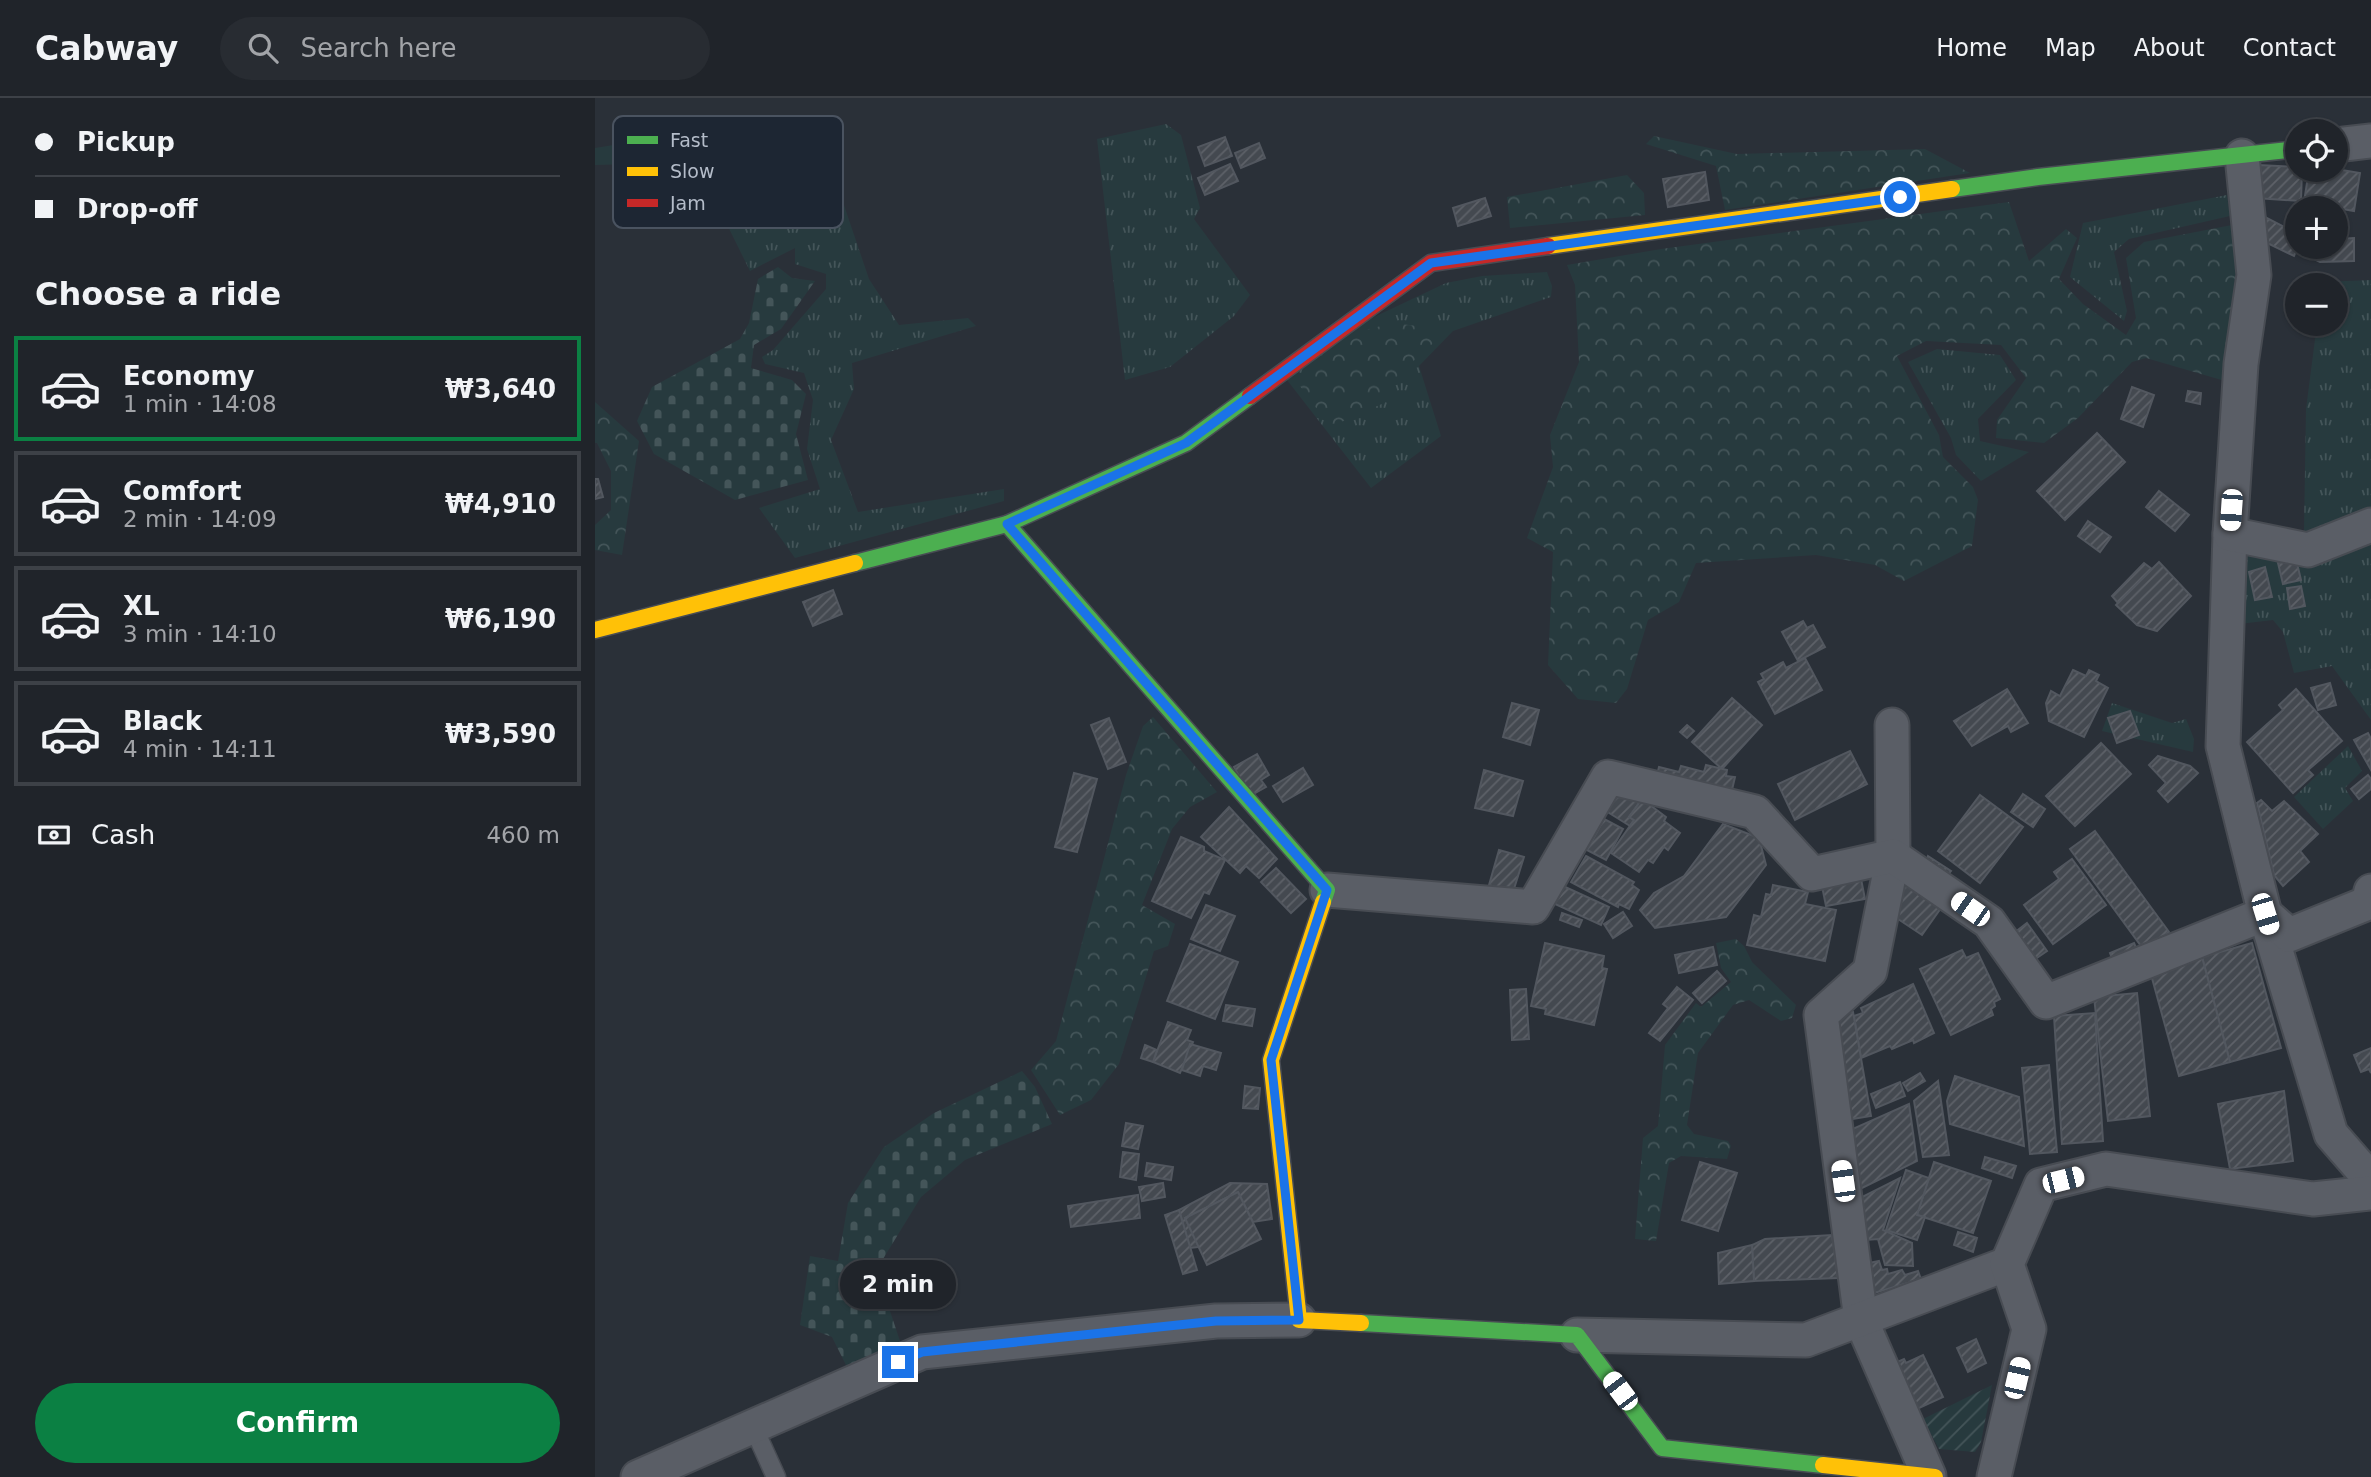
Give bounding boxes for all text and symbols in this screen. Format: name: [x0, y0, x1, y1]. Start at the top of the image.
search box: [220, 17, 710, 80]
text: Cabway: [35, 29, 178, 68]
icon: search: [244, 29, 282, 67]
text: Search here: [300, 33, 457, 63]
text: Home: [1936, 34, 2007, 62]
text: Map: [2045, 34, 2096, 62]
text: About: [2134, 34, 2205, 62]
text: Contact: [2243, 34, 2336, 62]
legend: [613, 116, 843, 228]
map controls: [2285, 119, 2348, 336]
button: locate: [2285, 119, 2348, 182]
text: Pickup: [77, 127, 175, 157]
text: Fast: [670, 129, 708, 151]
text: Slow: [670, 160, 715, 182]
route start: [1884, 181, 1916, 213]
text: Jam: [669, 192, 706, 214]
text: Drop-off: [77, 194, 198, 224]
button: +: [2285, 196, 2348, 259]
button: −: [2285, 273, 2348, 336]
text: Choose a ride: [35, 275, 281, 313]
icon: car: [39, 357, 102, 420]
text: Economy: [123, 361, 254, 391]
text: ₩3,640: [445, 374, 556, 404]
text: 1 min · 14:08: [123, 391, 277, 417]
icon: car: [39, 472, 102, 535]
text: Comfort: [123, 476, 241, 506]
car: [2220, 488, 2243, 532]
text: ₩4,910: [445, 489, 556, 519]
text: 2 min · 14:09: [123, 506, 277, 532]
icon: car: [39, 587, 102, 650]
text: XL: [123, 591, 160, 621]
text: ₩6,190: [445, 604, 556, 634]
text: 3 min · 14:10: [123, 621, 277, 647]
icon: car: [39, 702, 102, 765]
text: Black: [123, 706, 202, 736]
text: ₩3,590: [445, 719, 556, 749]
text: 4 min · 14:11: [123, 736, 277, 762]
icon: cash: [35, 816, 73, 854]
text: Cash: [91, 820, 155, 850]
text: 460 m: [486, 822, 560, 848]
car: [1947, 888, 1994, 930]
car: [2249, 891, 2282, 937]
car: [1830, 1159, 1857, 1203]
car: [2041, 1165, 2086, 1195]
callout: 2 min: [840, 1260, 956, 1310]
text: 2 min: [862, 1271, 934, 1297]
route end: [882, 1346, 914, 1378]
car: [2003, 1355, 2032, 1401]
car: [1599, 1368, 1642, 1414]
button: Confirm: [35, 1383, 560, 1463]

